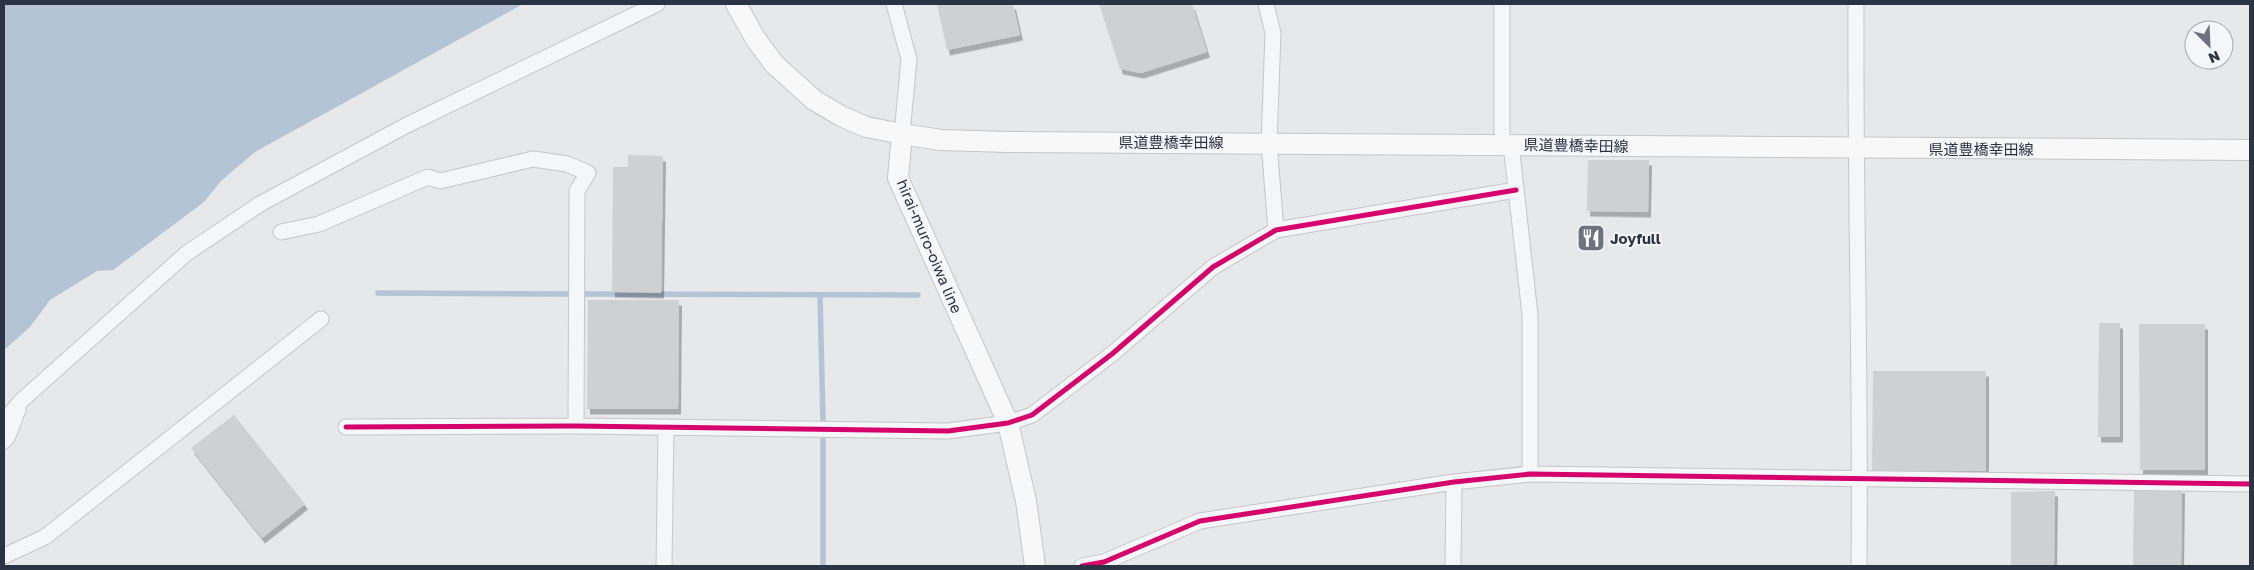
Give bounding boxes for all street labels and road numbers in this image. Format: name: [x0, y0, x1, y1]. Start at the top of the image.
street label: 県道豊橋幸田線: [1118, 133, 1224, 151]
street label: 県道豊橋幸田線: [1523, 135, 1629, 155]
street label: 県道豊橋幸田線: [1928, 140, 2034, 158]
street label: hirai-muro-oiwa line: [894, 176, 966, 316]

